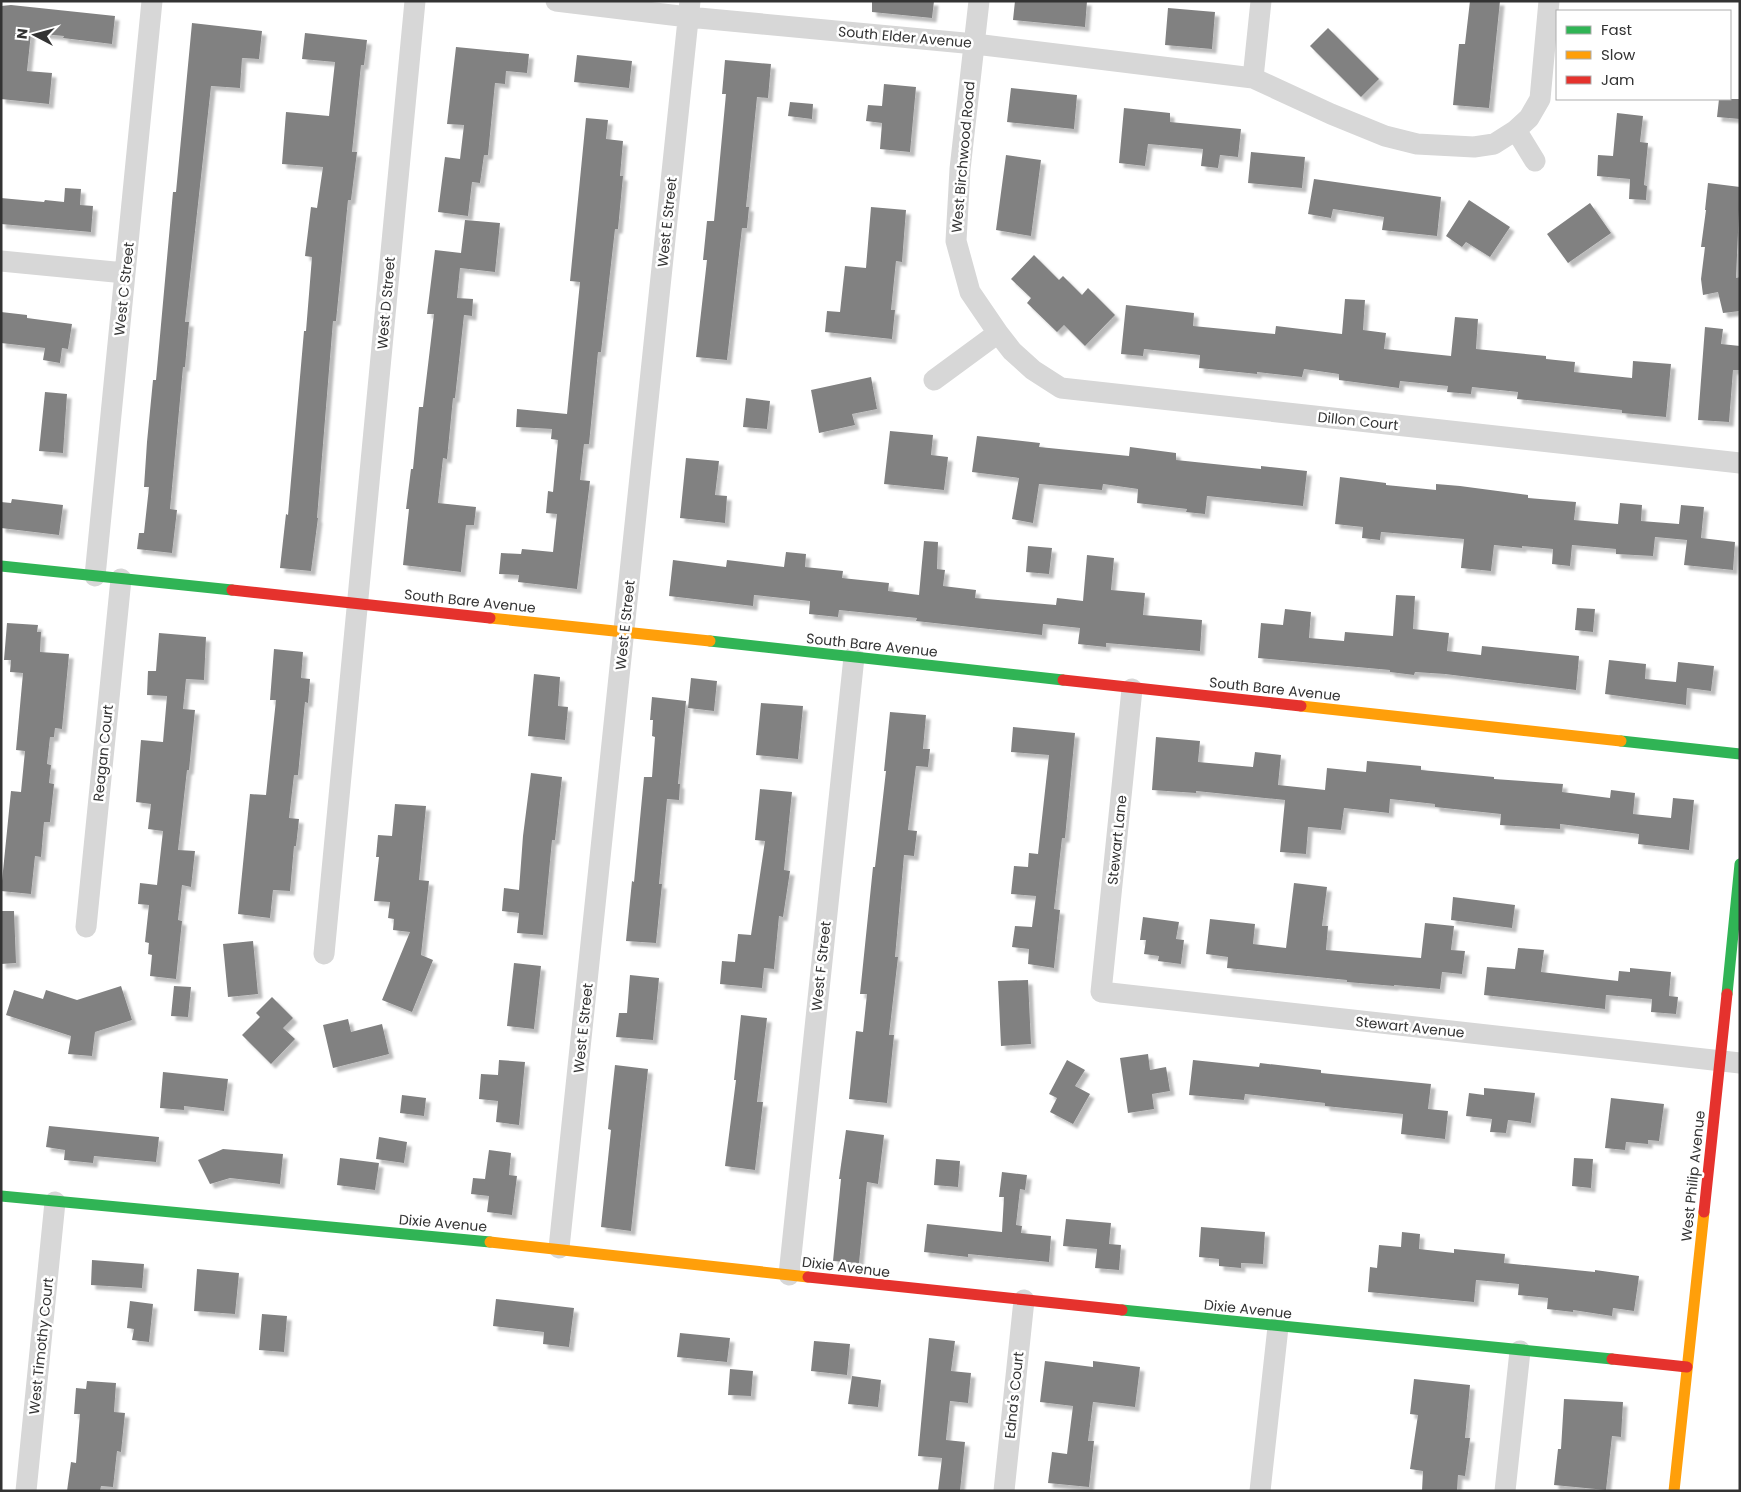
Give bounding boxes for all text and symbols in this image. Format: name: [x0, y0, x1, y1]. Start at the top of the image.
north arrow: [10, 10, 60, 60]
legend: [1556, 10, 1731, 100]
text: Fast: [1601, 19, 1632, 40]
street label: South Elder Avenue: [837, 21, 973, 53]
text: N: [12, 27, 33, 40]
text: Slow: [1601, 44, 1636, 65]
text: Jam: [1601, 69, 1635, 90]
street label: West Birchwood Road: [946, 80, 980, 234]
street label: West E Street: [652, 176, 682, 268]
street label: West C Street: [109, 241, 139, 337]
street label: West D Street: [372, 256, 400, 350]
street label: Dillon Court: [1317, 407, 1399, 435]
street label: West E Street: [610, 579, 640, 671]
street label: South Bare Avenue: [403, 584, 537, 618]
street label: South Bare Avenue: [805, 628, 939, 662]
street label: South Bare Avenue: [1208, 672, 1342, 706]
street label: Reagan Court: [88, 704, 118, 802]
street label: Stewart Lane: [1102, 794, 1132, 886]
street label: West F Street: [806, 920, 836, 1012]
street label: West E Street: [568, 982, 598, 1074]
street label: Stewart Avenue: [1354, 1011, 1466, 1043]
street label: West Philip Avenue: [1676, 1109, 1710, 1243]
street label: Dixie Avenue: [398, 1209, 488, 1237]
street label: Dixie Avenue: [801, 1252, 891, 1282]
street label: West Timothy Court: [24, 1277, 58, 1415]
street label: Dixie Avenue: [1203, 1294, 1293, 1324]
street label: Edna's Court: [999, 1350, 1029, 1440]

